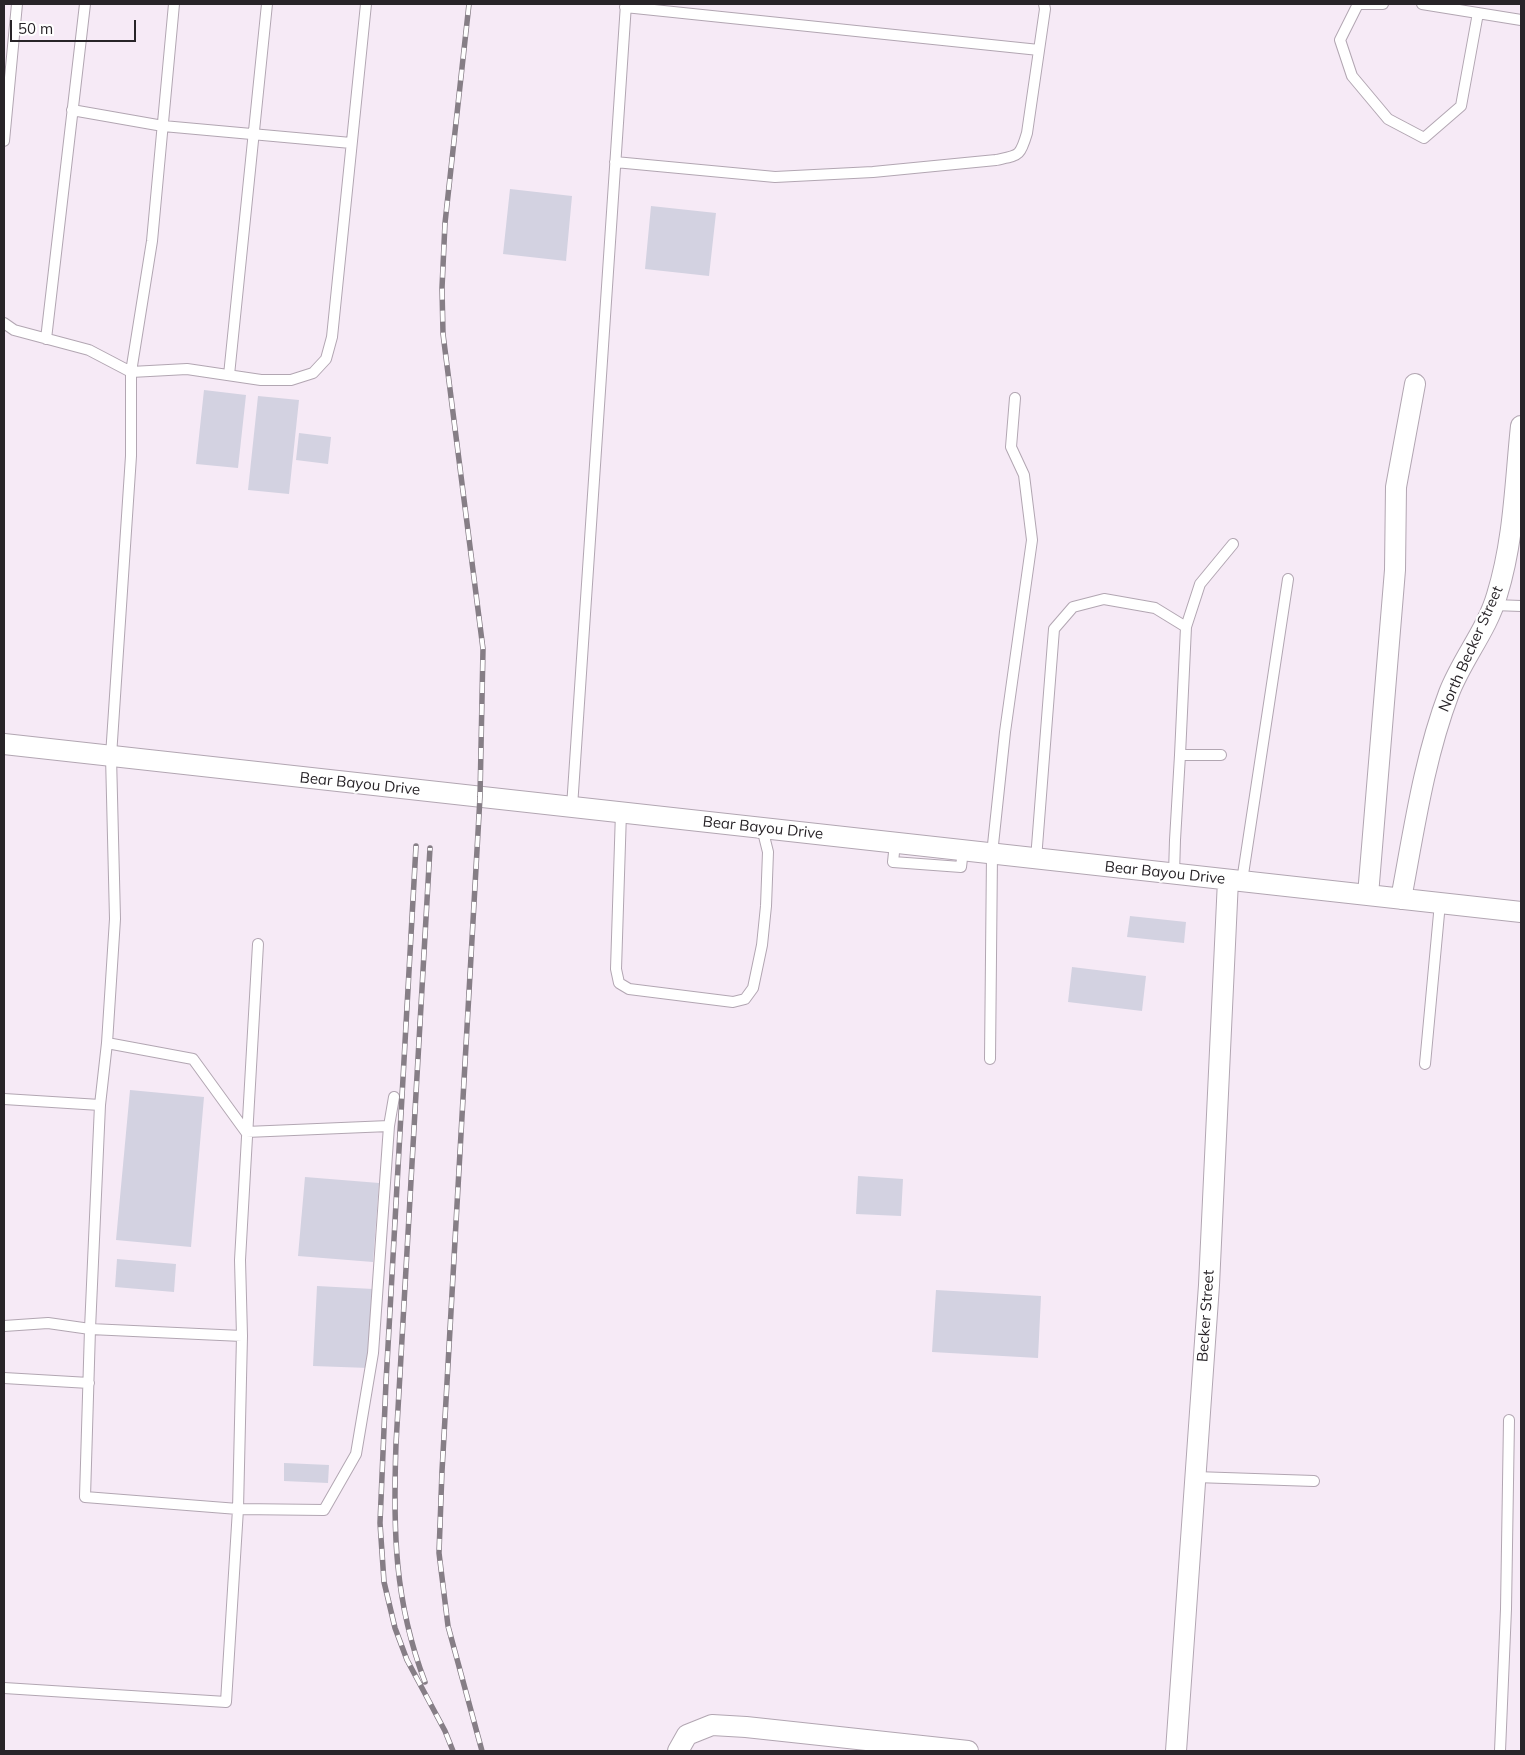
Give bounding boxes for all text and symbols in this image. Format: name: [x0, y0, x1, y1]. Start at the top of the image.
scale bar: [12, 10, 139, 42]
text: 50 m: [18, 19, 53, 38]
street label: North Becker Street: [1435, 583, 1507, 715]
street label: Bear Bayou Drive: [299, 769, 421, 799]
street label: Bear Bayou Drive: [702, 813, 824, 843]
street label: Bear Bayou Drive: [1104, 858, 1226, 888]
street label: Becker Street: [1194, 1269, 1218, 1363]

